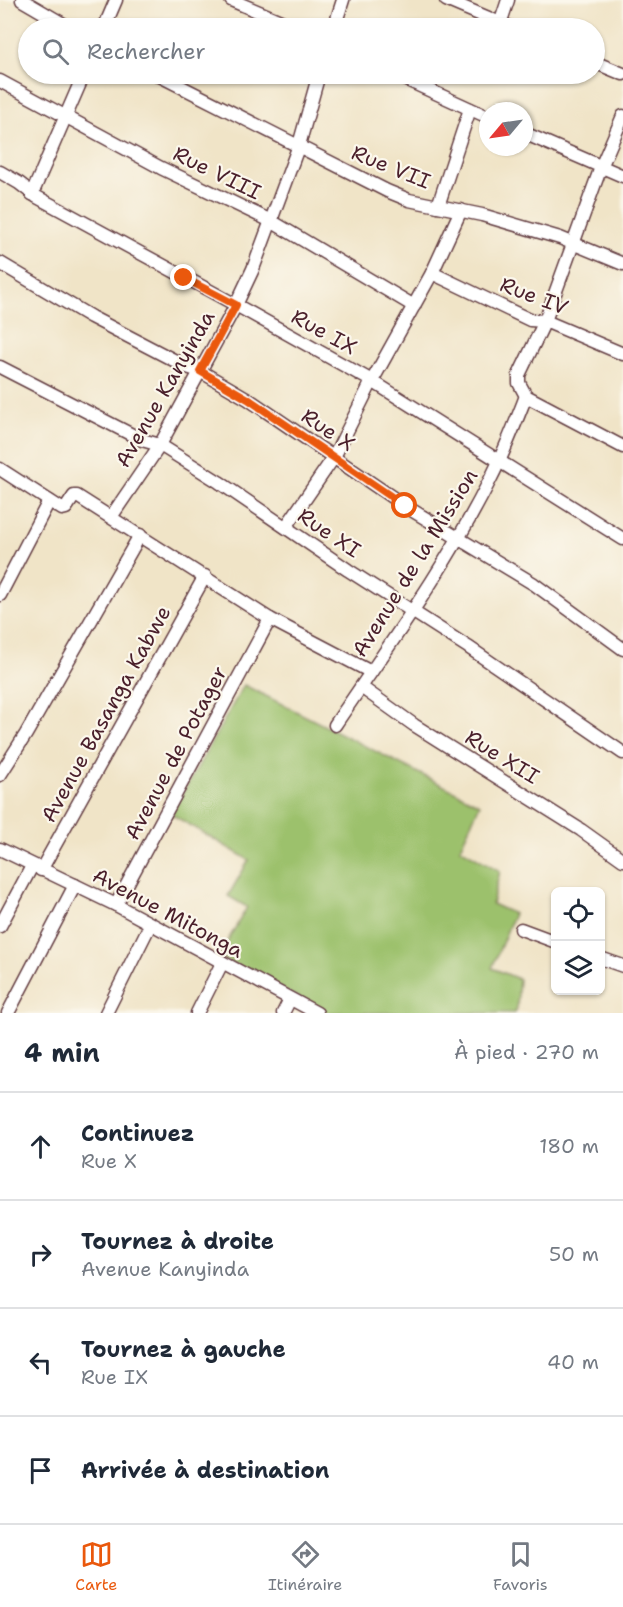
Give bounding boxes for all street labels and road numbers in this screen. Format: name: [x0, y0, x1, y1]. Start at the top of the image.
street label: Rue VII: [347, 139, 435, 195]
street label: Rue VIII: [168, 140, 266, 206]
street label: Rue IV: [496, 270, 572, 322]
street label: Rue IX: [286, 303, 362, 361]
street label: Avenue Kanyinda: [109, 306, 221, 472]
street label: Rue X: [296, 402, 360, 458]
street label: Avenue de la Mission: [346, 464, 484, 662]
street label: Rue XI: [292, 502, 366, 564]
street label: Avenue Basanga Kabwe: [35, 601, 177, 827]
street label: Avenue de Potager: [118, 661, 234, 845]
street label: Rue XII: [460, 723, 544, 791]
street label: Avenue Mitonga: [88, 861, 248, 965]

